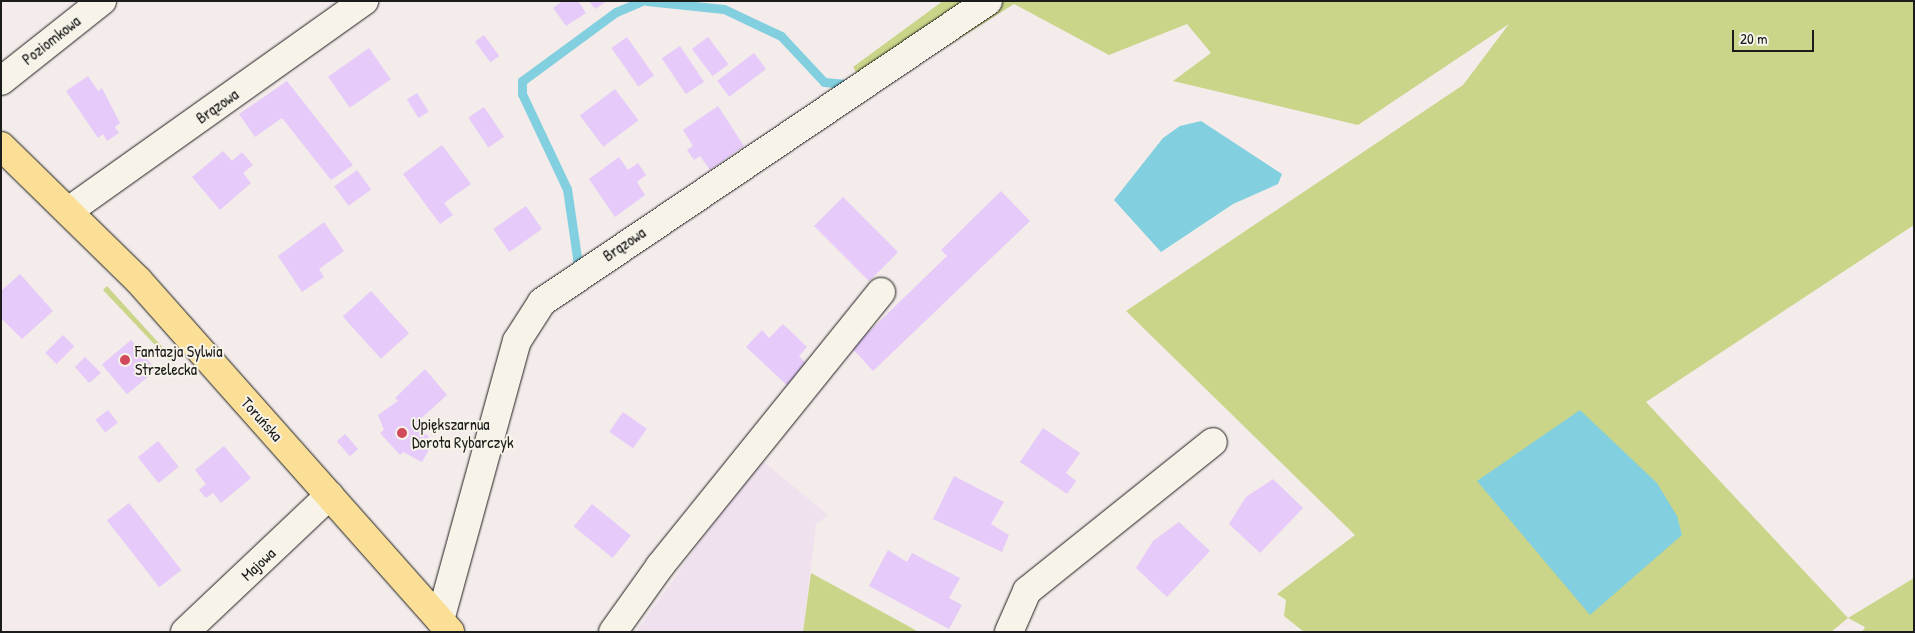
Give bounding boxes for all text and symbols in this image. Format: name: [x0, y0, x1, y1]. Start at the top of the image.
street label: Poziomkowa: [18, 11, 84, 69]
scale bar: [1735, 20, 1818, 52]
text: 20 m: [1740, 28, 1767, 49]
street label: Brązowa: [192, 85, 242, 127]
street label: Brązowa: [599, 223, 649, 265]
place label: Fantazja Sylwia Strzelecka: [135, 341, 222, 379]
marker: Fantazja Sylwia Strzelecka: [119, 354, 131, 366]
street label: Toruńska: [237, 393, 287, 445]
place label: Upiększarnua Dorota Rybarczyk: [412, 414, 514, 452]
marker: Upiększarnua Dorota Rybarczyk: [396, 427, 408, 439]
street label: Majowa: [237, 543, 279, 585]

